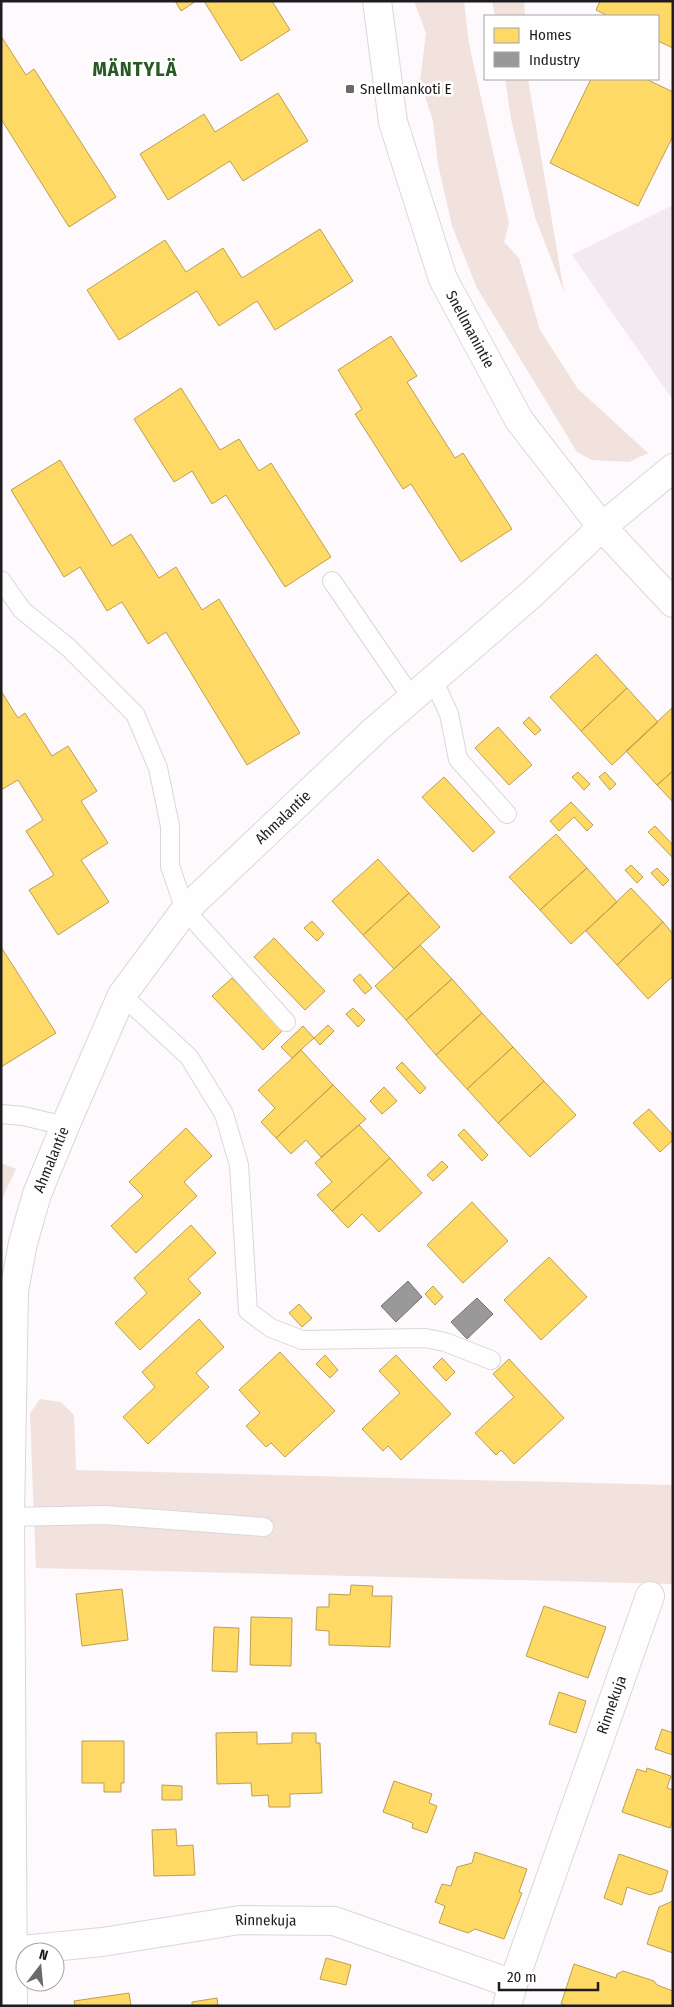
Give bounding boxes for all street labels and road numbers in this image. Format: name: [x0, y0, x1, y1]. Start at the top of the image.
street label: Snellmanintie: [442, 288, 498, 371]
street label: Ahmalantie: [251, 787, 315, 848]
street label: Ahmalantie: [30, 1124, 73, 1195]
street label: Rinnekuja: [593, 1673, 630, 1737]
street label: Rinnekuja: [234, 1911, 296, 1930]

